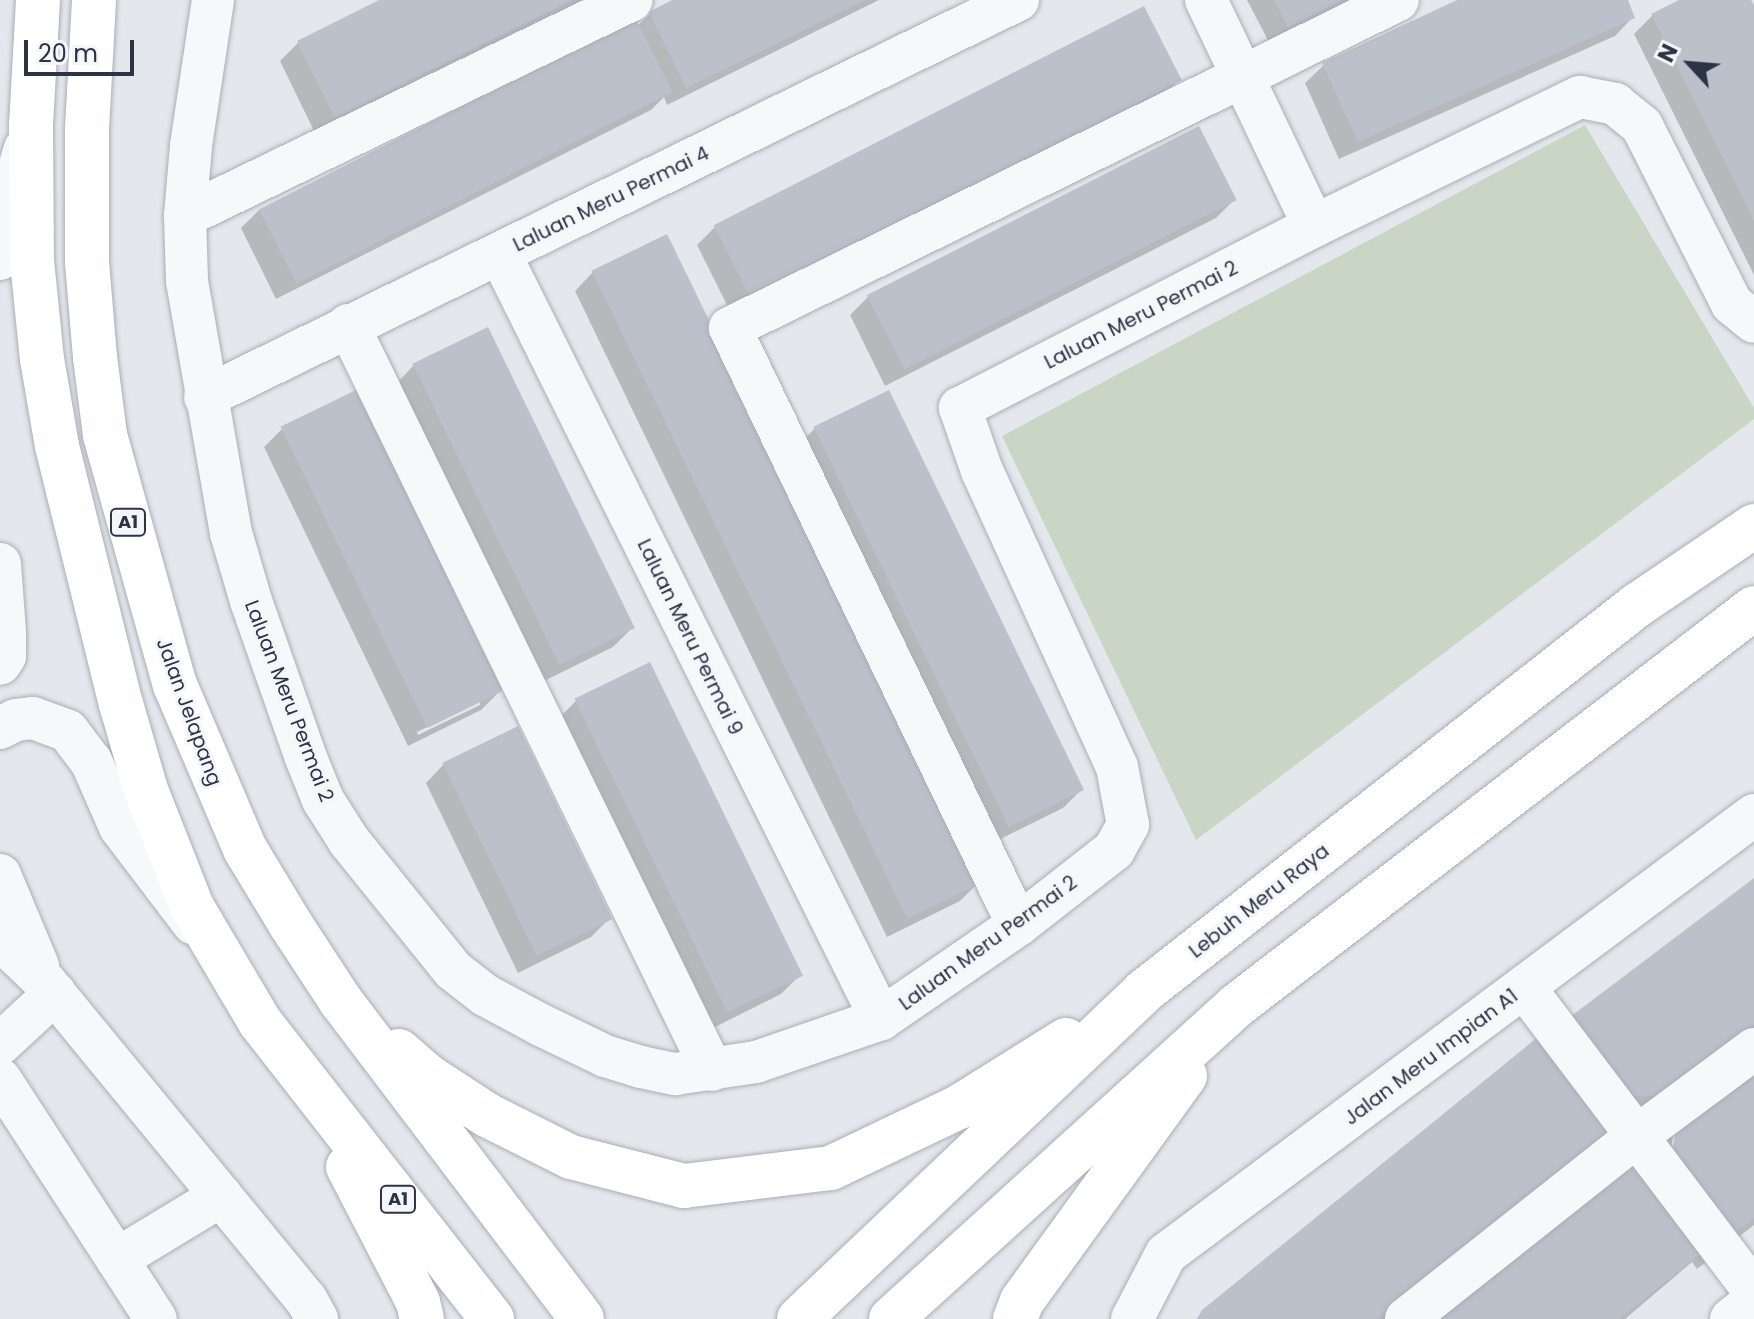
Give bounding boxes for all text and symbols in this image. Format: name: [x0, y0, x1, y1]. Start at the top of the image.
scale bar: [28, 24, 138, 74]
north arrow: [1650, 24, 1730, 104]
text: 20 m: [38, 37, 98, 70]
text: N: [1650, 39, 1686, 67]
street label: Laluan Meru Permai 4: [509, 141, 713, 257]
street label: Laluan Meru Permai 2: [1040, 256, 1242, 374]
road number: A1: [108, 508, 148, 536]
street label: Laluan Meru Permai 9: [632, 535, 748, 739]
street label: Laluan Meru Permai 2: [239, 597, 339, 805]
street label: Jalan Jelapang: [151, 635, 227, 789]
street label: Lebuh Meru Raya: [1184, 839, 1334, 963]
street label: Laluan Meru Permai 2: [894, 870, 1082, 1016]
street label: Jalan Meru Impian A1: [1339, 984, 1523, 1130]
road number: A1: [378, 1185, 418, 1213]

